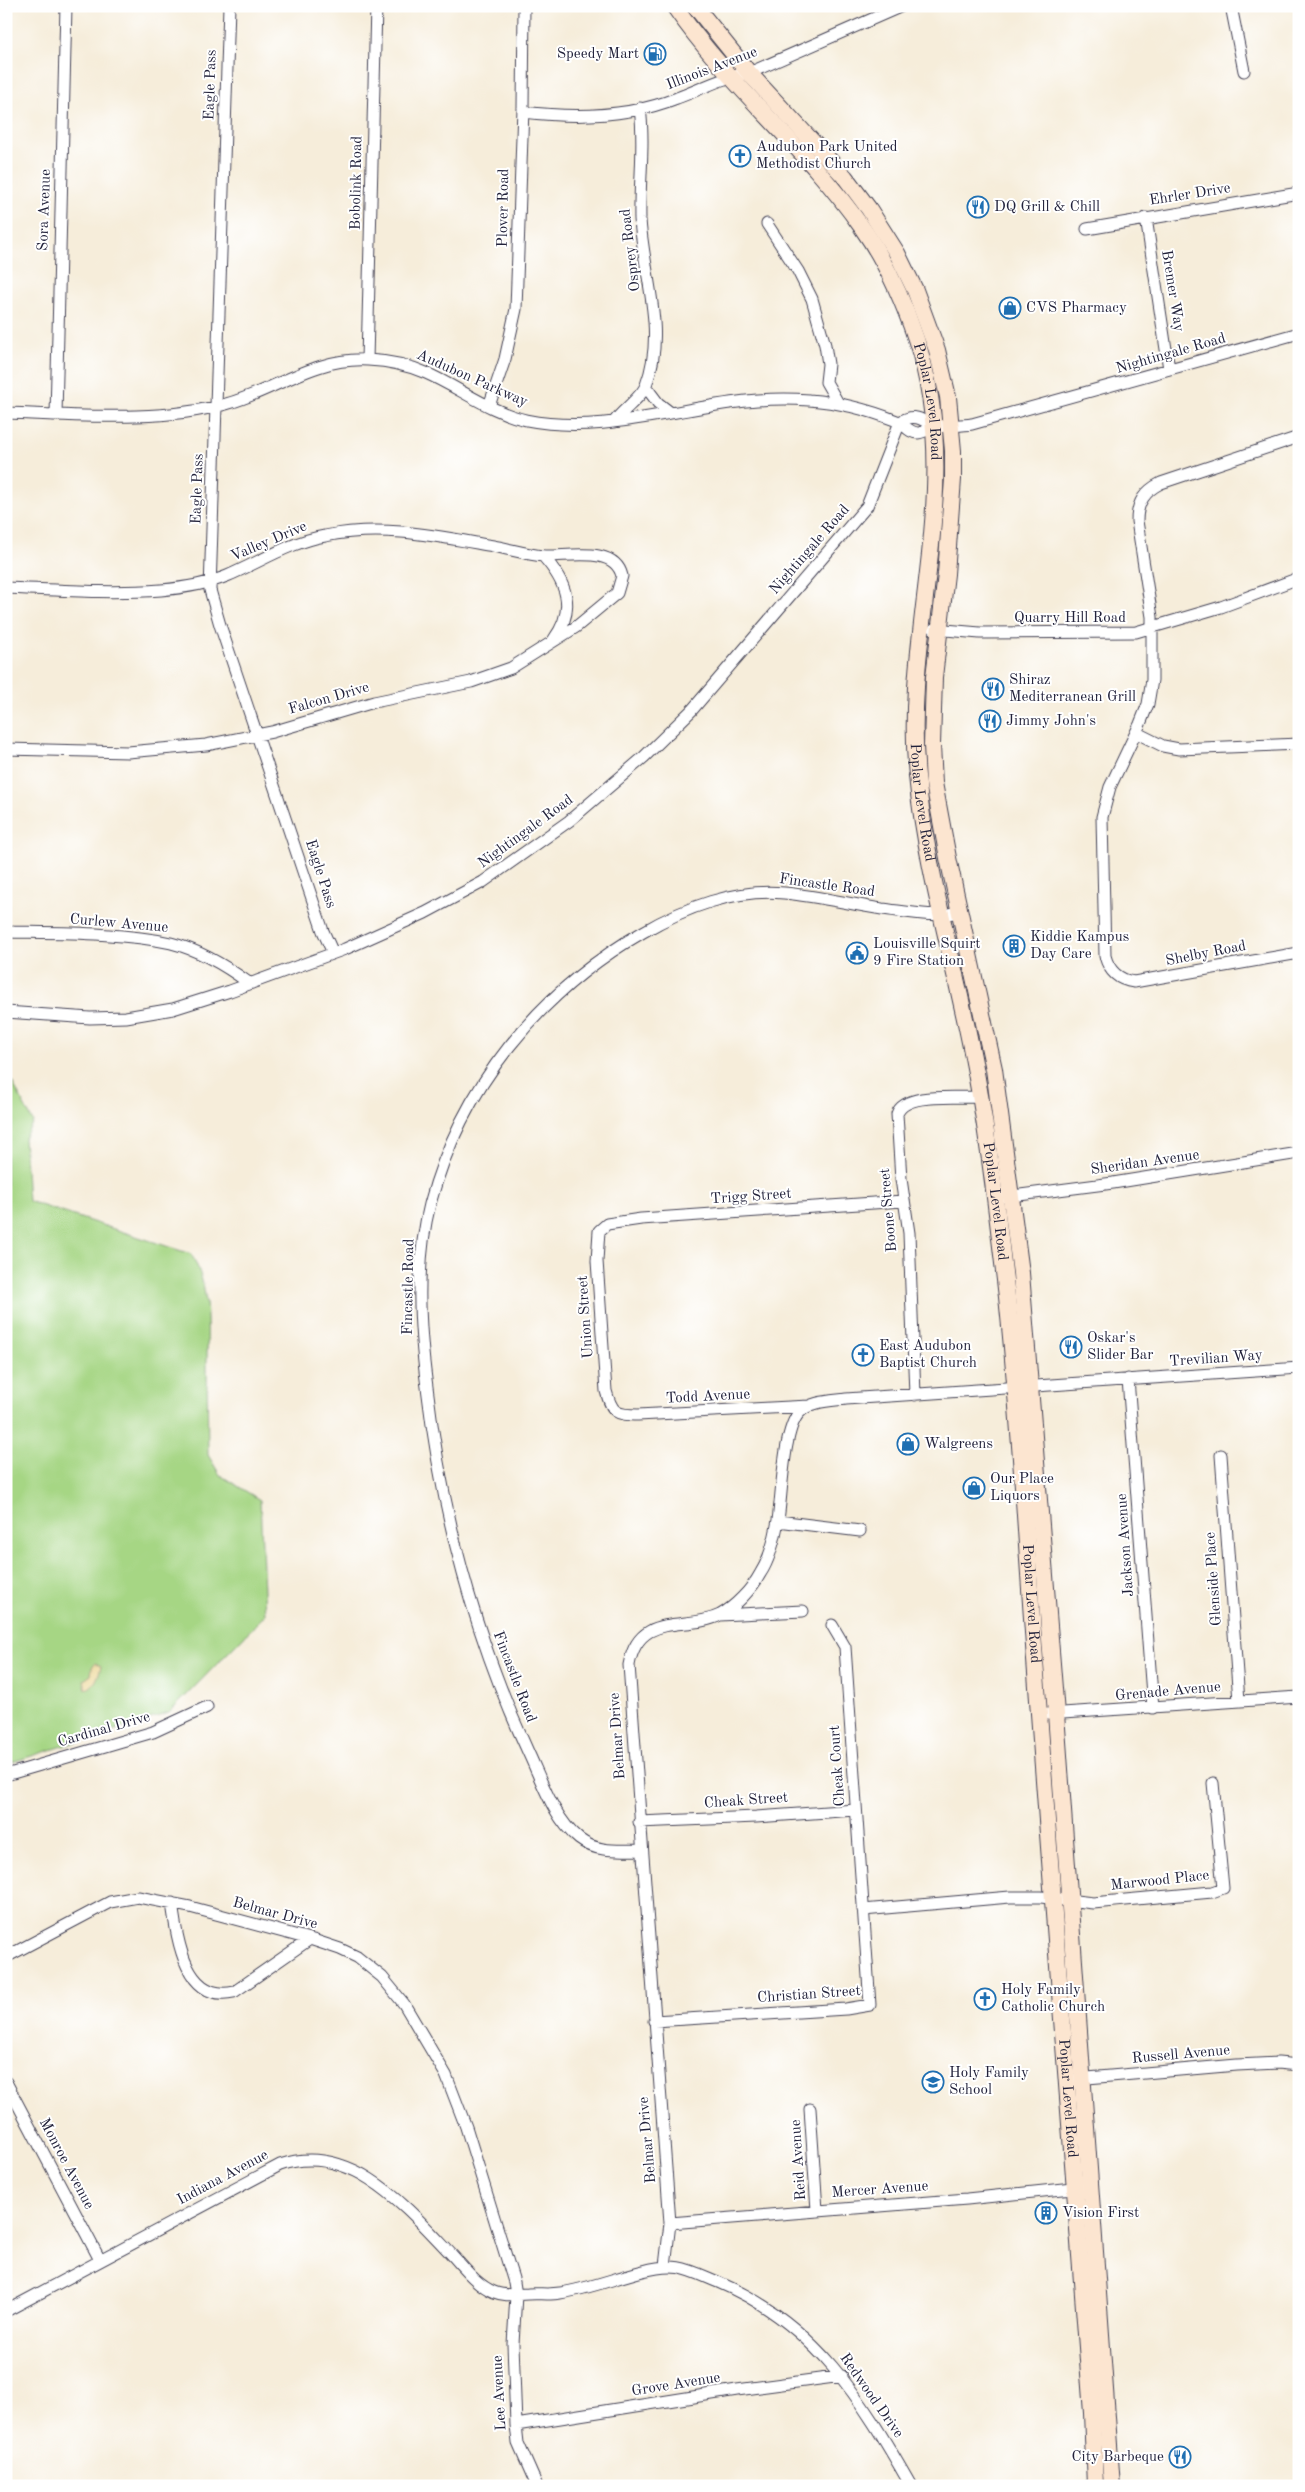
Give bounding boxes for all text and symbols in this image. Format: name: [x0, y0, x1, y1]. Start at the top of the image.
fuel station icon: Speedy Mart: [643, 42, 667, 66]
street label: Illinois Avenue: [664, 45, 760, 93]
place label: Speedy Mart: [557, 47, 639, 62]
street label: Eagle Pass: [202, 49, 220, 121]
street label: Bobolink Road: [349, 135, 365, 230]
place label: Audubon Park United Methodist Church: [756, 140, 898, 172]
church icon: Audubon Park United Methodist Church: [728, 144, 752, 168]
street label: Plover Road: [496, 168, 512, 248]
street label: Sora Avenue: [36, 169, 54, 251]
street label: Ehrler Drive: [1148, 181, 1232, 209]
restaurant icon: DQ Grill & Chill: [966, 195, 990, 219]
place label: DQ Grill & Chill: [994, 200, 1100, 215]
street label: Osprey Road: [618, 208, 644, 292]
street label: Bremer Way: [1158, 249, 1186, 333]
shop icon: CVS Pharmacy: [998, 296, 1022, 320]
place label: CVS Pharmacy: [1026, 301, 1127, 316]
street label: Nightingale Road: [1114, 331, 1228, 377]
street label: Poplar Level Road: [910, 341, 943, 461]
street label: Audubon Parkway: [414, 348, 530, 410]
street label: Eagle Pass: [189, 453, 207, 525]
street label: Nightingale Road: [767, 502, 853, 598]
street label: Valley Drive: [229, 519, 309, 565]
street label: Quarry Hill Road: [1014, 611, 1126, 626]
place label: Shiraz Mediterranean Grill: [1009, 673, 1136, 705]
restaurant icon: Shiraz Mediterranean Grill: [981, 677, 1005, 701]
street label: Falcon Drive: [287, 680, 371, 718]
restaurant icon: Jimmy John's: [978, 709, 1002, 733]
place label: Jimmy John's: [1006, 714, 1096, 729]
street label: Poplar Level Road: [907, 743, 937, 863]
street label: Nightingale Road: [476, 793, 576, 871]
street label: Eagle Pass: [302, 838, 338, 910]
street label: Fincastle Road: [778, 872, 876, 900]
street label: Curlew Avenue: [69, 912, 169, 936]
place label: Kiddie Kampus Day Care: [1030, 930, 1129, 962]
building icon: Kiddie Kampus Day Care: [1002, 934, 1026, 958]
place label: Louisville Squirt 9 Fire Station: [873, 937, 981, 969]
street label: Shelby Road: [1164, 939, 1248, 969]
public building icon: Louisville Squirt 9 Fire Station: [845, 941, 869, 965]
street label: Poplar Level Road: [980, 1141, 1010, 1262]
street label: Sheridan Avenue: [1090, 1148, 1200, 1178]
street label: Boone Street: [878, 1167, 900, 1253]
street label: Trigg Street: [710, 1187, 792, 1207]
street label: Fincastle Road: [401, 1238, 417, 1335]
street label: Union Street: [576, 1275, 596, 1359]
place label: Oskar's Slider Bar: [1087, 1331, 1153, 1363]
restaurant icon: Oskar's Slider Bar: [1059, 1335, 1083, 1359]
place label: East Audubon Baptist Church: [879, 1339, 977, 1371]
church icon: East Audubon Baptist Church: [851, 1343, 875, 1367]
street label: Trevilian Way: [1169, 1348, 1263, 1370]
street label: Todd Avenue: [665, 1387, 751, 1407]
shop icon: Walgreens: [896, 1432, 920, 1456]
place label: Walgreens: [924, 1437, 993, 1452]
place label: Our Place Liquors: [990, 1472, 1054, 1504]
shop icon: Our Place Liquors: [962, 1476, 986, 1500]
street label: Jackson Avenue: [1115, 1493, 1137, 1597]
street label: Glenside Place: [1203, 1531, 1225, 1627]
street label: Poplar Level Road: [1020, 1544, 1043, 1664]
street label: Fincastle Road: [490, 1629, 538, 1725]
street label: Grenade Avenue: [1115, 1680, 1222, 1704]
street label: Belmar Drive: [607, 1692, 629, 1780]
street label: Cardinal Drive: [56, 1710, 152, 1750]
street label: Cheak Court: [828, 1725, 848, 1807]
street label: Cheak Street: [703, 1791, 789, 1811]
street label: Marwood Place: [1110, 1868, 1210, 1894]
street label: Belmar Drive: [231, 1895, 319, 1933]
place label: Holy Family Catholic Church: [1001, 1983, 1105, 2015]
street label: Christian Street: [757, 1984, 861, 2006]
church icon: Holy Family Catholic Church: [973, 1987, 997, 2011]
street label: Poplar Level Road: [1056, 2038, 1080, 2159]
street label: Russell Avenue: [1131, 2043, 1231, 2067]
place label: Holy Family School: [949, 2066, 1029, 2098]
school or university icon: Holy Family School: [921, 2070, 945, 2094]
street label: Belmar Drive: [637, 2096, 659, 2184]
street label: Monroe Avenue: [36, 2116, 96, 2212]
street label: Reid Avenue: [789, 2119, 809, 2201]
street label: Indiana Avenue: [175, 2148, 271, 2208]
street label: Mercer Avenue: [831, 2179, 929, 2201]
building icon: Vision First: [1034, 2201, 1058, 2225]
place label: Vision First: [1062, 2206, 1139, 2221]
street label: Redwood Drive: [836, 2351, 906, 2441]
street label: Lee Avenue: [491, 2355, 509, 2431]
street label: Grove Avenue: [631, 2371, 722, 2399]
restaurant icon: City Barbeque: [1168, 2445, 1192, 2469]
place label: City Barbeque: [1072, 2450, 1164, 2465]

